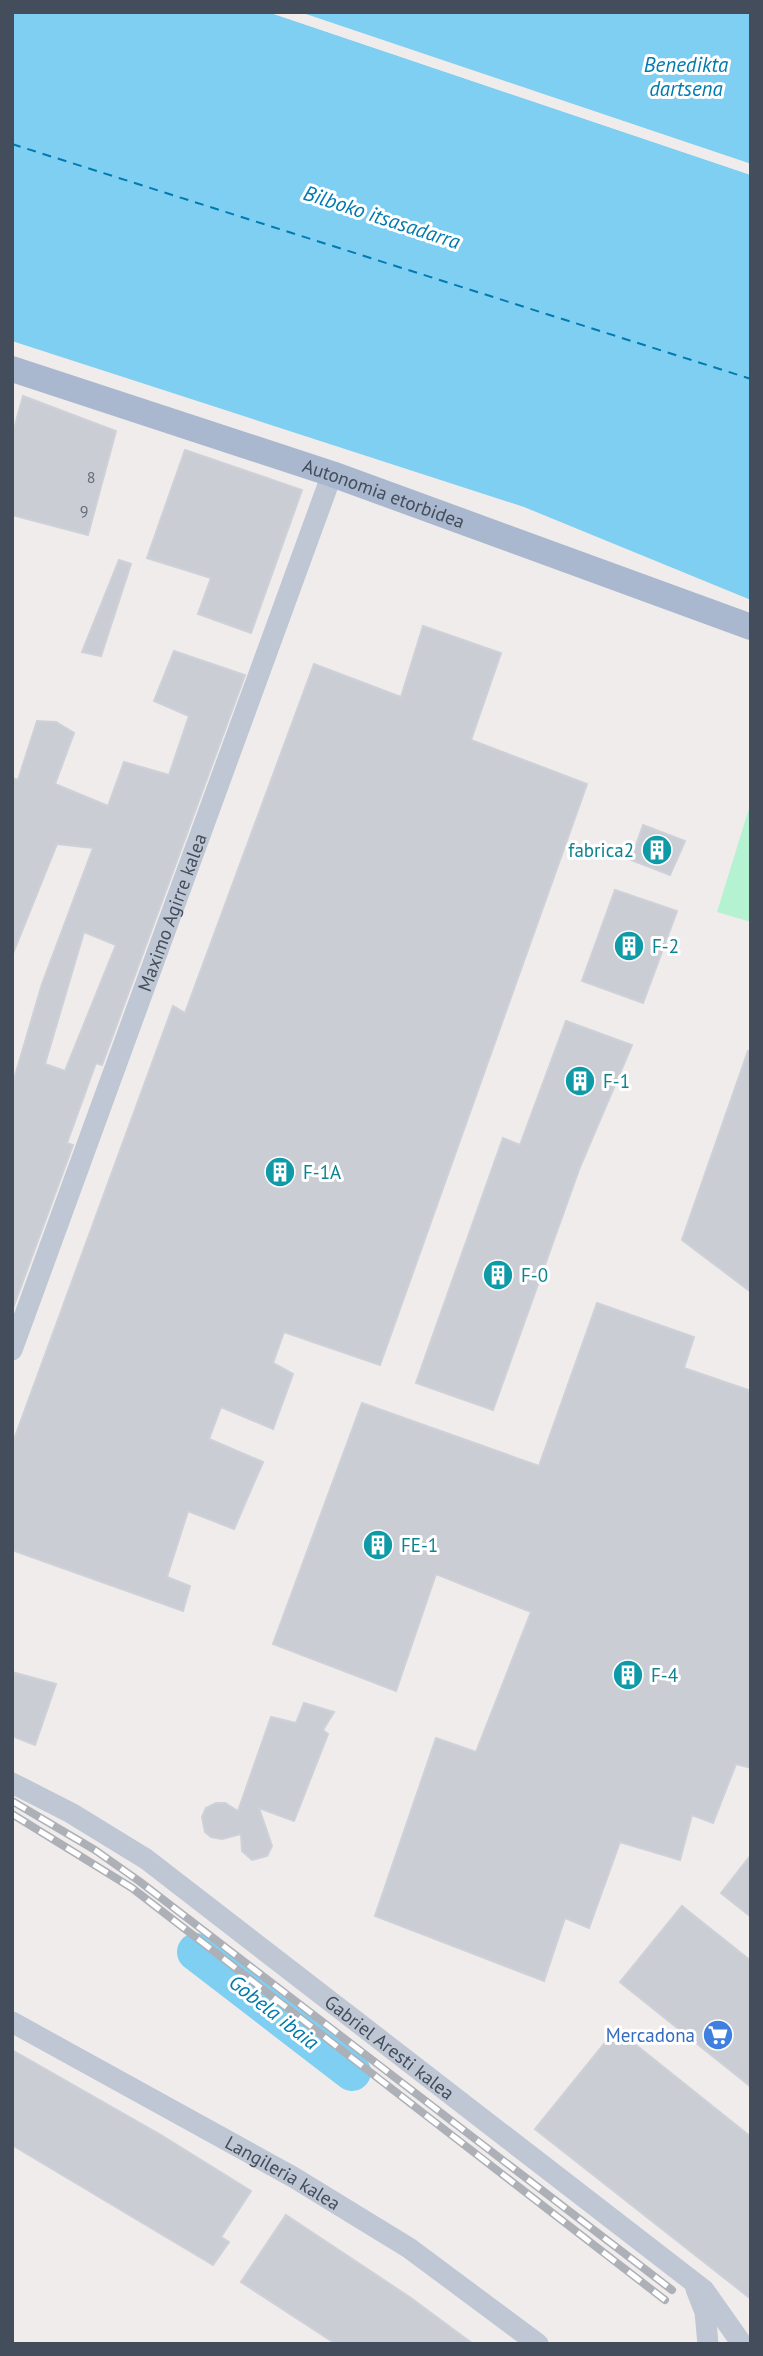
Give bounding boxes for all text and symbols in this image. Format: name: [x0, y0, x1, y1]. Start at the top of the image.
water label: Benedikta dartsena: [644, 51, 729, 102]
water label: Bilboko itsasadarra: [300, 179, 465, 255]
street label: Autonomia etorbidea: [300, 453, 468, 533]
house number: 8: [87, 467, 95, 487]
house number: 9: [80, 501, 88, 521]
street label: Maximo Agirre kalea: [132, 830, 212, 995]
building icon: fabrica2: [640, 833, 674, 867]
place label: fabrica2: [568, 838, 634, 862]
building icon: F-2: [612, 929, 646, 963]
place label: F-2: [652, 934, 679, 958]
building icon: F-1: [563, 1064, 597, 1098]
place label: F-1: [603, 1069, 630, 1093]
building icon: F-1A: [263, 1155, 297, 1189]
place label: F-1A: [303, 1160, 341, 1184]
building icon: F-0: [481, 1258, 515, 1292]
place label: F-0: [521, 1263, 548, 1287]
building icon: FE-1: [361, 1528, 395, 1562]
place label: FE-1: [401, 1533, 438, 1557]
building icon: F-4: [611, 1658, 645, 1692]
place label: F-4: [651, 1663, 678, 1687]
water label: Gobela ibaia: [223, 1968, 325, 2056]
street label: Gabriel Aresti kalea: [320, 1989, 459, 2105]
supermarket icon: Mercadona: [701, 2018, 735, 2052]
place label: Mercadona: [606, 2023, 695, 2047]
street label: Langileria kalea: [221, 2130, 345, 2215]

